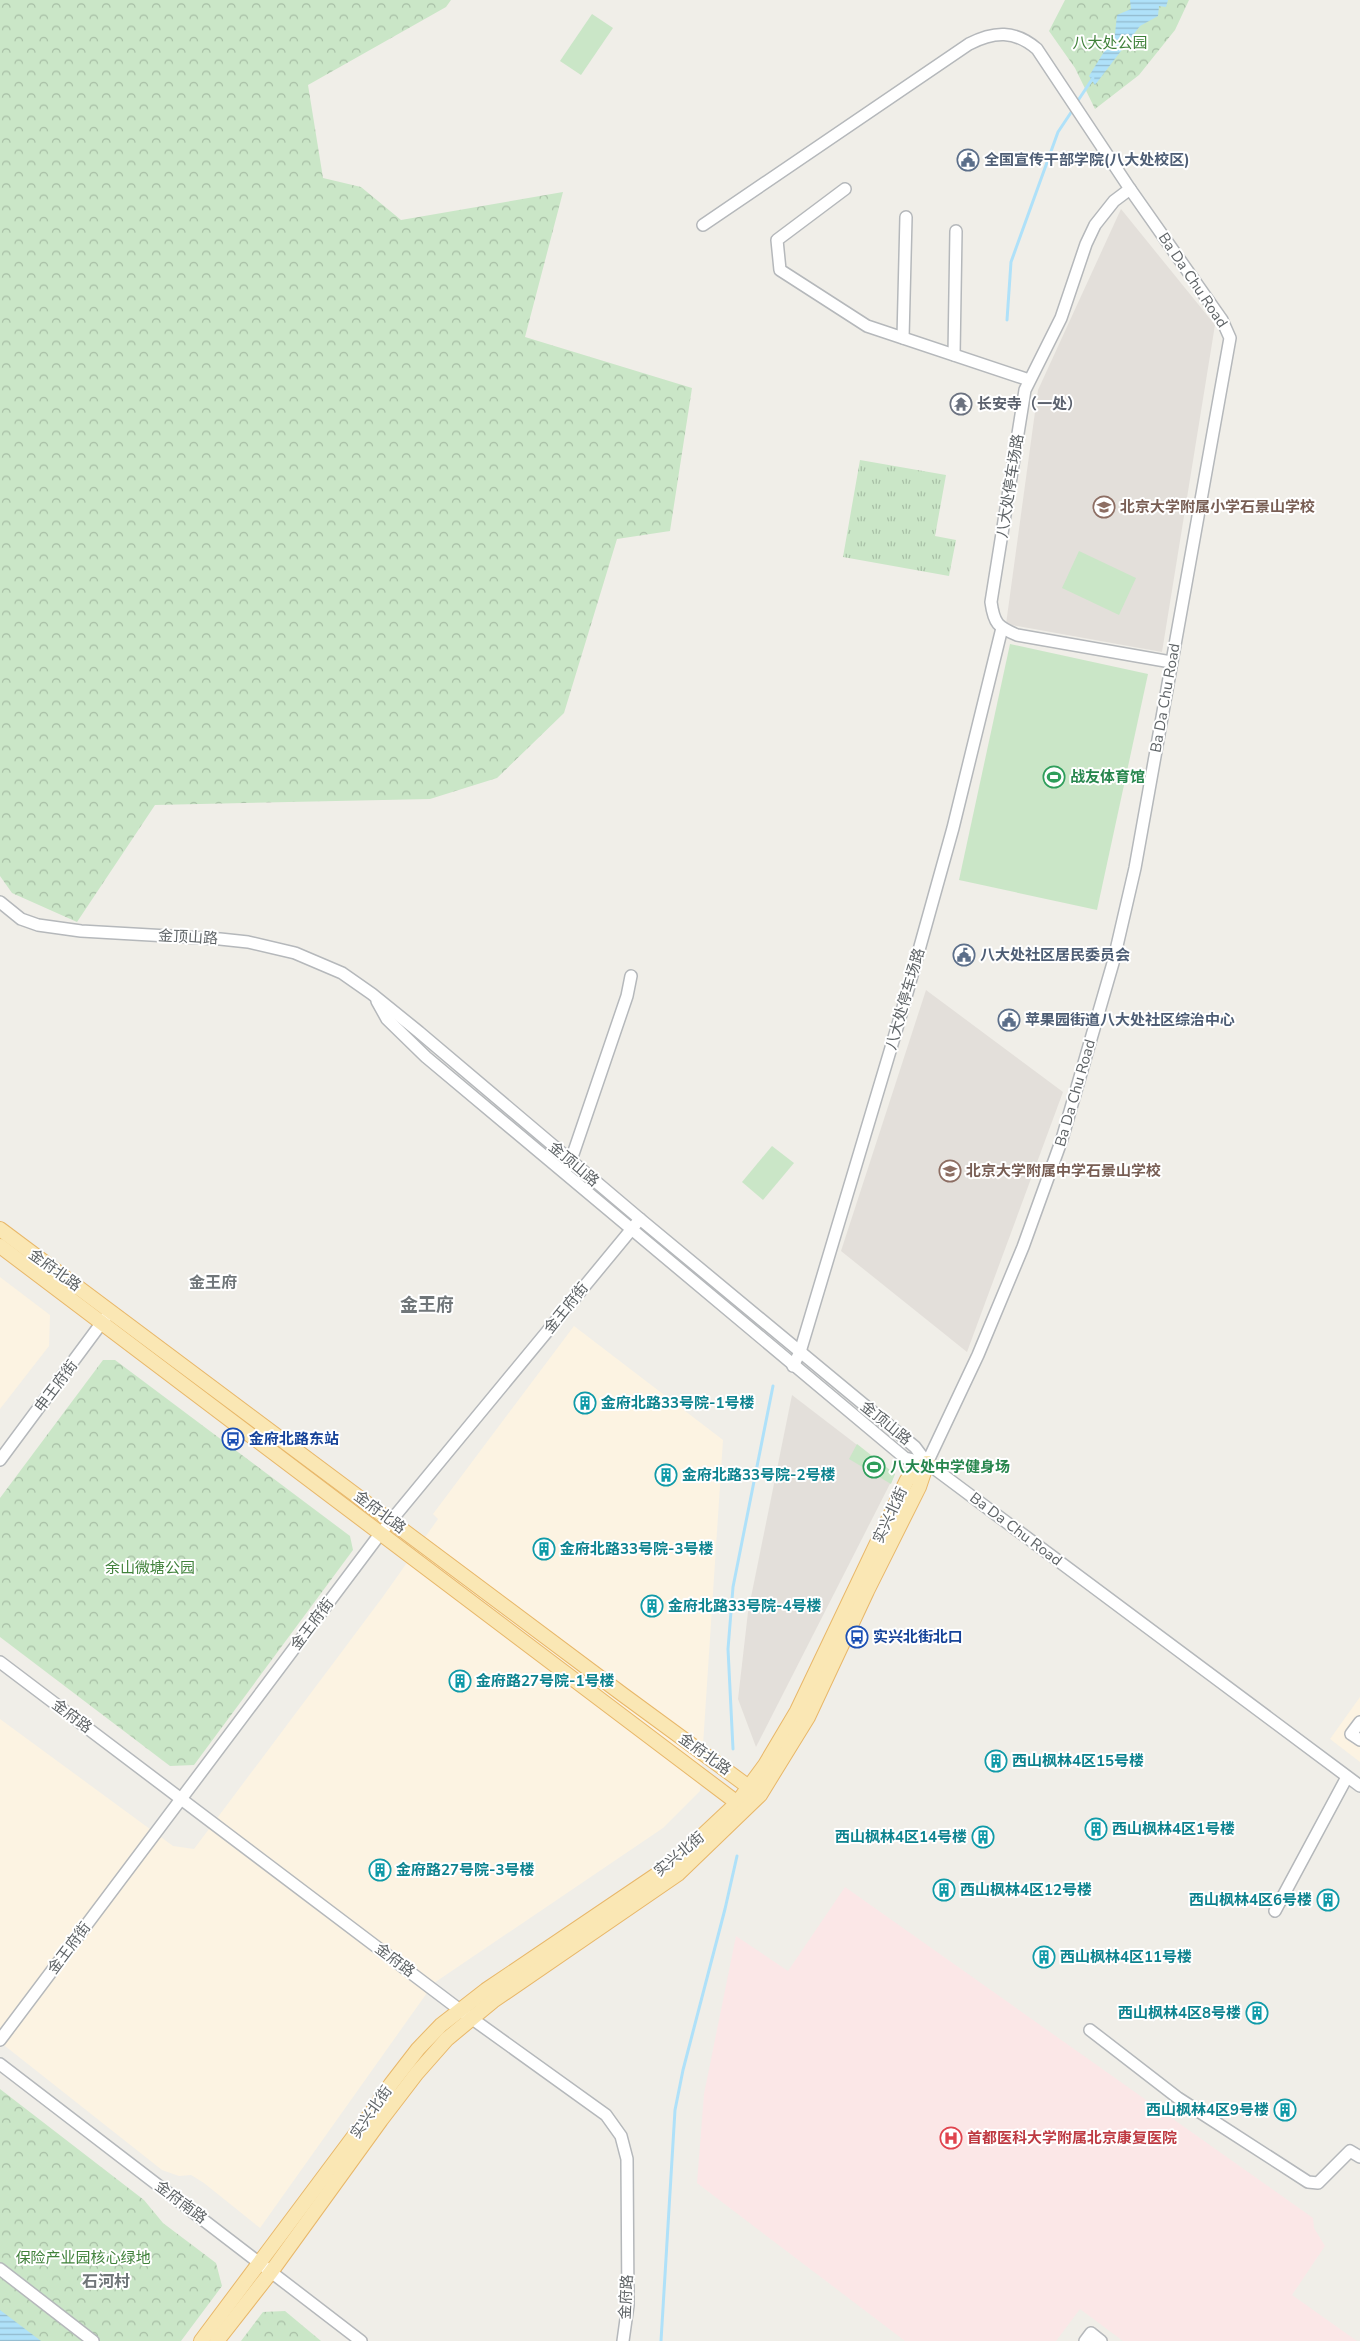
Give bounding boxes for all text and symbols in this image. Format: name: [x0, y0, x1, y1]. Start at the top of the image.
park label: 八大处公园: [1072, 33, 1148, 53]
public building icon: 全国宣传干部学院(八大处校区): [956, 148, 980, 172]
place label: 全国宣传干部学院(八大处校区): [984, 150, 1190, 170]
street label: Ba Da Chu Road: [1154, 229, 1232, 331]
temple icon: 长安寺（一处）: [949, 392, 973, 416]
place label: 长安寺（一处）: [977, 394, 1082, 414]
street label: 八大处停车场路: [992, 433, 1028, 539]
school or university icon: 北京大学附属小学石景山学校: [1092, 495, 1116, 519]
place label: 北京大学附属小学石景山学校: [1120, 497, 1315, 517]
street label: Ba Da Chu Road: [1146, 642, 1184, 754]
sports icon: 战友体育馆: [1042, 765, 1066, 789]
place label: 战友体育馆: [1070, 767, 1145, 787]
street label: 金顶山路: [158, 925, 218, 949]
public building icon: 八大处社区居民委员会: [952, 943, 976, 967]
place label: 八大处社区居民委员会: [980, 945, 1130, 965]
street label: 八大处停车场路: [881, 946, 929, 1052]
public building icon: 苹果园街道八大处社区综治中心: [997, 1008, 1021, 1032]
place label: 苹果园街道八大处社区综治中心: [1025, 1010, 1235, 1030]
street label: Ba Da Chu Road: [1050, 1037, 1100, 1149]
street label: 金顶山路: [545, 1137, 603, 1191]
school or university icon: 北京大学附属中学石景山学校: [938, 1159, 962, 1183]
place label: 北京大学附属中学石景山学校: [966, 1161, 1161, 1181]
street label: 金府北路: [25, 1244, 85, 1296]
district label: 金王府: [189, 1272, 237, 1294]
street label: 金王府街: [539, 1278, 593, 1338]
district label: 金王府: [400, 1293, 454, 1317]
street label: 申王府街: [30, 1356, 82, 1416]
building icon: 金府北路33号院-1号楼: [573, 1391, 597, 1415]
place label: 金府北路33号院-1号楼: [601, 1393, 755, 1413]
street label: 金顶山路: [856, 1396, 916, 1450]
bus stop icon: 金府北路东站: [221, 1427, 245, 1451]
place label: 金府北路东站: [249, 1429, 339, 1449]
sports icon: 八大处中学健身场: [862, 1455, 886, 1479]
place label: 八大处中学健身场: [890, 1457, 1010, 1477]
building icon: 金府北路33号院-2号楼: [654, 1463, 678, 1487]
place label: 金府北路33号院-2号楼: [682, 1465, 836, 1485]
street label: 实兴北街: [868, 1484, 912, 1546]
street label: 金府北路: [350, 1486, 410, 1538]
street label: Ba Da Chu Road: [966, 1488, 1066, 1570]
building icon: 金府北路33号院-3号楼: [532, 1537, 556, 1561]
place label: 金府北路33号院-3号楼: [560, 1539, 714, 1559]
park label: 余山微塘公园: [105, 1558, 195, 1578]
street label: 金王府街: [286, 1594, 338, 1654]
building icon: 金府北路33号院-4号楼: [640, 1594, 664, 1618]
place label: 金府北路33号院-4号楼: [668, 1596, 822, 1616]
bus stop icon: 实兴北街北口: [845, 1625, 869, 1649]
place label: 实兴北街北口: [873, 1627, 963, 1647]
building icon: 金府路27号院-1号楼: [448, 1669, 472, 1693]
place label: 金府路27号院-1号楼: [476, 1671, 615, 1691]
street label: 金府路: [48, 1694, 96, 1738]
street label: 金府北路: [675, 1728, 735, 1780]
building icon: 西山枫林4区15号楼: [984, 1749, 1008, 1773]
place label: 西山枫林4区15号楼: [1012, 1751, 1144, 1771]
building icon: 西山枫林4区1号楼: [1084, 1817, 1108, 1841]
place label: 西山枫林4区1号楼: [1112, 1819, 1235, 1839]
building icon: 西山枫林4区14号楼: [971, 1825, 995, 1849]
street label: 实兴北街: [650, 1827, 708, 1881]
place label: 西山枫林4区14号楼: [835, 1827, 967, 1847]
building icon: 金府路27号院-3号楼: [368, 1858, 392, 1882]
place label: 金府路27号院-3号楼: [396, 1860, 535, 1880]
building icon: 西山枫林4区12号楼: [932, 1878, 956, 1902]
place label: 西山枫林4区12号楼: [960, 1880, 1092, 1900]
building icon: 西山枫林4区6号楼: [1316, 1888, 1340, 1912]
place label: 西山枫林4区6号楼: [1189, 1890, 1312, 1910]
street label: 金王府街: [43, 1918, 95, 1978]
street label: 金府路: [371, 1938, 419, 1982]
building icon: 西山枫林4区11号楼: [1032, 1945, 1056, 1969]
place label: 西山枫林4区11号楼: [1060, 1947, 1192, 1967]
building icon: 西山枫林4区8号楼: [1245, 2001, 1269, 2025]
place label: 西山枫林4区8号楼: [1118, 2003, 1241, 2023]
street label: 实兴北街: [346, 2082, 396, 2142]
building icon: 西山枫林4区9号楼: [1273, 2098, 1297, 2122]
place label: 西山枫林4区9号楼: [1146, 2100, 1269, 2120]
hospital icon: 首都医科大学附属北京康复医院: [939, 2126, 963, 2150]
place label: 首都医科大学附属北京康复医院: [967, 2128, 1177, 2148]
street label: 金府南路: [151, 2176, 211, 2228]
park label: 保险产业园核心绿地: [15, 2248, 151, 2268]
district label: 石河村: [82, 2271, 130, 2293]
street label: 金府路: [615, 2274, 637, 2320]

